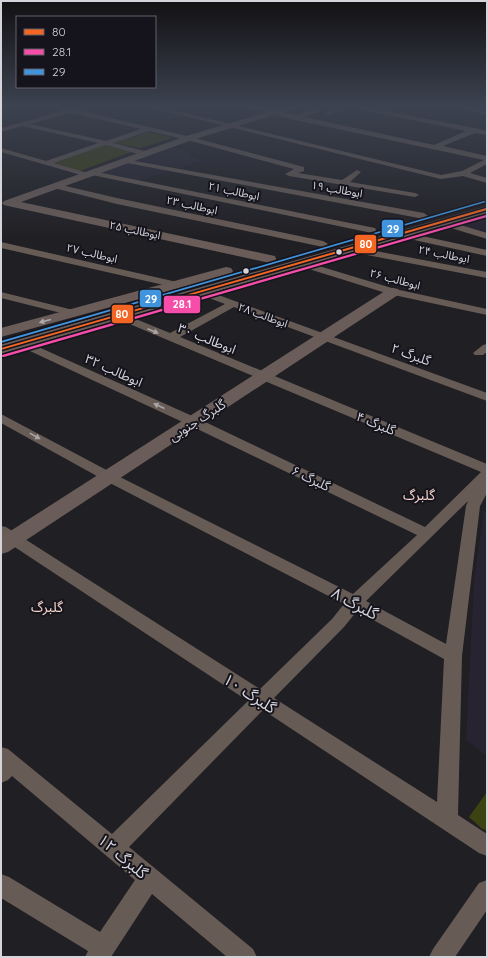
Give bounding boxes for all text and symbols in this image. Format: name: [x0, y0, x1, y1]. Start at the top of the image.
legend: [16, 16, 156, 88]
text: 80: [52, 24, 66, 39]
text: 28.1: [52, 44, 71, 59]
text: 29: [52, 64, 66, 79]
street label: ابوطالب ۱۹: [310, 178, 364, 201]
street label: ابوطالب ۲۱: [207, 179, 261, 203]
street label: ابوطالب ۲۳: [165, 193, 219, 217]
street label: ابوطالب ۲۵: [108, 218, 162, 242]
line badge: 29: [381, 219, 404, 238]
text: 29: [387, 222, 399, 236]
line badge: 80: [354, 234, 377, 254]
text: 80: [360, 237, 373, 251]
street label: ابوطالب ۲۷: [65, 240, 119, 266]
street label: ابوطالب ۲۴: [417, 242, 471, 266]
unlabelled marker: [334, 247, 344, 257]
unlabelled marker: [241, 266, 251, 276]
street label: ابوطالب ۲۶: [368, 266, 422, 293]
line badge: 29: [139, 289, 162, 308]
text: 29: [145, 292, 157, 306]
line badge: 28.1: [163, 295, 201, 314]
text: 28.1: [173, 297, 191, 311]
street label: ابوطالب ۲۸: [236, 300, 290, 331]
line badge: 80: [111, 304, 134, 324]
text: 80: [116, 307, 129, 321]
one-way arrow: [38, 318, 50, 324]
street label: ابوطالب ۳۰: [175, 319, 238, 357]
one-way arrow: [148, 328, 159, 334]
street label: گلبرگ ۲: [389, 340, 433, 369]
street label: ابوطالب ۳۲: [83, 350, 145, 390]
street label: گلبرگ جنوبی: [166, 395, 230, 445]
one-way arrow: [152, 402, 164, 408]
street label: گلبرگ ۴: [354, 408, 398, 438]
one-way arrow: [29, 433, 41, 440]
street label: گلبرگ ۶: [289, 462, 333, 494]
district label: گلبرگ: [403, 486, 435, 504]
street label: گلبرگ ۸: [328, 582, 382, 624]
district label: گلبرگ: [31, 598, 63, 616]
street label: گلبرگ ۱۰: [220, 668, 281, 718]
street label: گلبرگ ۱۲: [94, 829, 152, 883]

